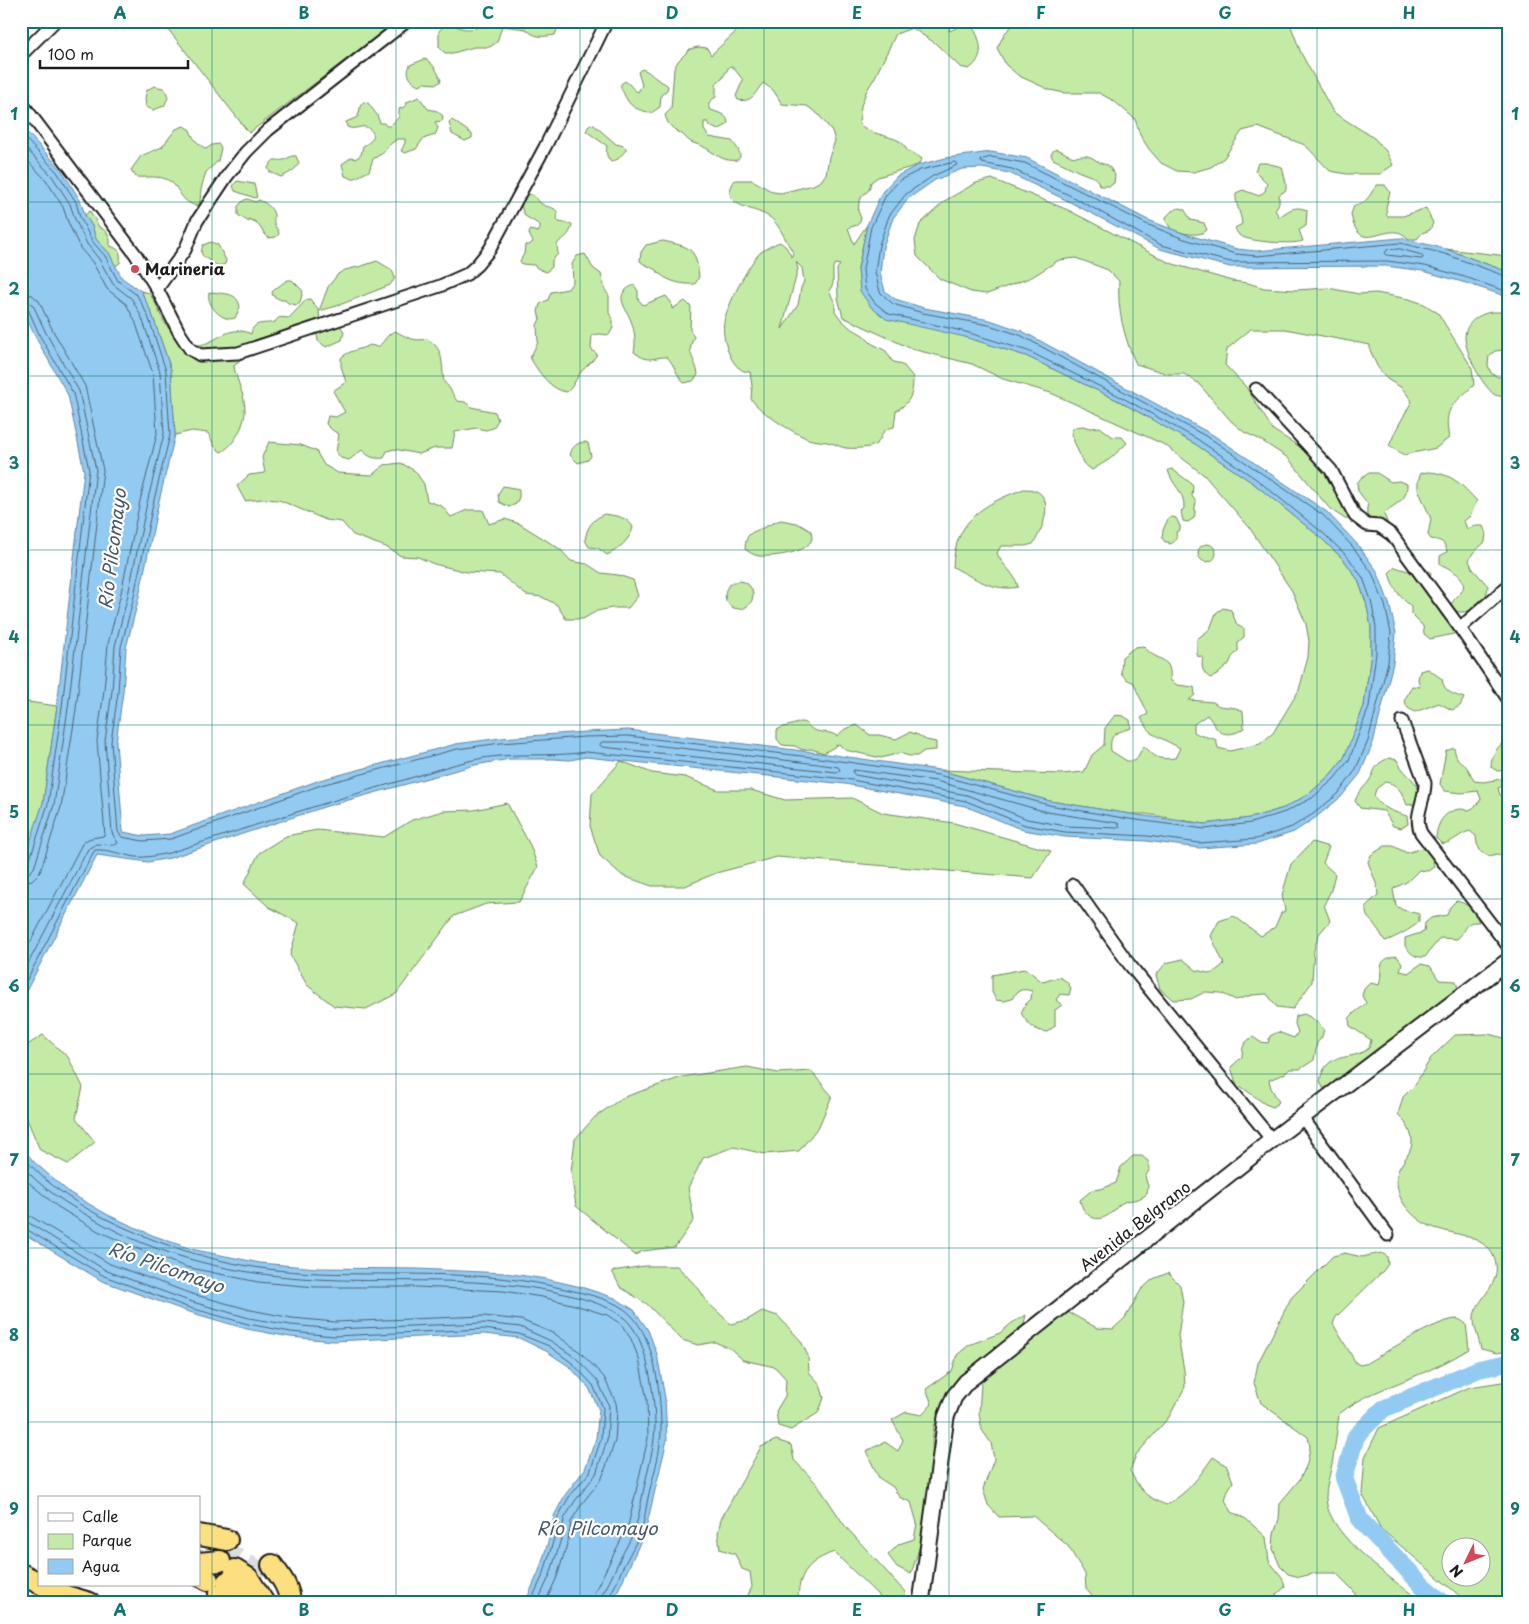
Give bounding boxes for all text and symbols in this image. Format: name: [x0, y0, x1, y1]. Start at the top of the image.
text: A: [114, 0, 127, 24]
text: B: [299, 0, 310, 24]
text: C: [482, 0, 494, 24]
text: D: [666, 0, 678, 24]
text: E: [852, 0, 862, 24]
text: F: [1036, 0, 1046, 24]
text: G: [1218, 0, 1232, 24]
text: H: [1403, 0, 1415, 24]
scale bar: [40, 38, 188, 70]
text: 100 m: [48, 42, 94, 65]
text: 1: [10, 101, 18, 125]
text: 1: [1511, 101, 1519, 125]
place label: Marineria: [145, 256, 225, 280]
marker: Marineria: [129, 263, 141, 275]
text: 2: [8, 276, 20, 300]
text: 2: [1509, 276, 1521, 300]
text: 3: [9, 450, 19, 474]
text: 3: [1510, 450, 1520, 474]
water label: Río Pilcomayo: [91, 486, 132, 610]
text: 4: [9, 624, 20, 648]
text: 4: [1510, 624, 1521, 648]
text: 5: [9, 799, 19, 823]
text: 5: [1510, 799, 1520, 823]
text: 6: [8, 973, 20, 997]
text: 6: [1509, 973, 1521, 997]
text: 7: [9, 1147, 19, 1171]
text: 7: [1510, 1147, 1520, 1171]
street label: Avenida Belgrano: [1074, 1174, 1195, 1276]
water label: Río Pilcomayo: [105, 1234, 229, 1299]
text: 8: [9, 1322, 19, 1346]
text: 8: [1510, 1322, 1520, 1346]
text: 9: [9, 1496, 19, 1520]
legend: [38, 1496, 200, 1586]
text: 9: [1510, 1496, 1520, 1520]
text: Calle: [82, 1504, 119, 1527]
water label: Río Pilcomayo: [537, 1514, 658, 1541]
text: Parque: [82, 1528, 132, 1551]
north arrow: [1442, 1536, 1492, 1586]
text: Agua: [82, 1554, 120, 1577]
text: N: [1445, 1560, 1468, 1582]
text: A: [114, 1597, 127, 1621]
text: B: [299, 1597, 310, 1621]
text: C: [482, 1597, 494, 1621]
text: D: [666, 1597, 678, 1621]
text: E: [852, 1597, 862, 1621]
text: F: [1036, 1597, 1046, 1621]
text: G: [1218, 1597, 1232, 1621]
text: H: [1403, 1597, 1415, 1621]

